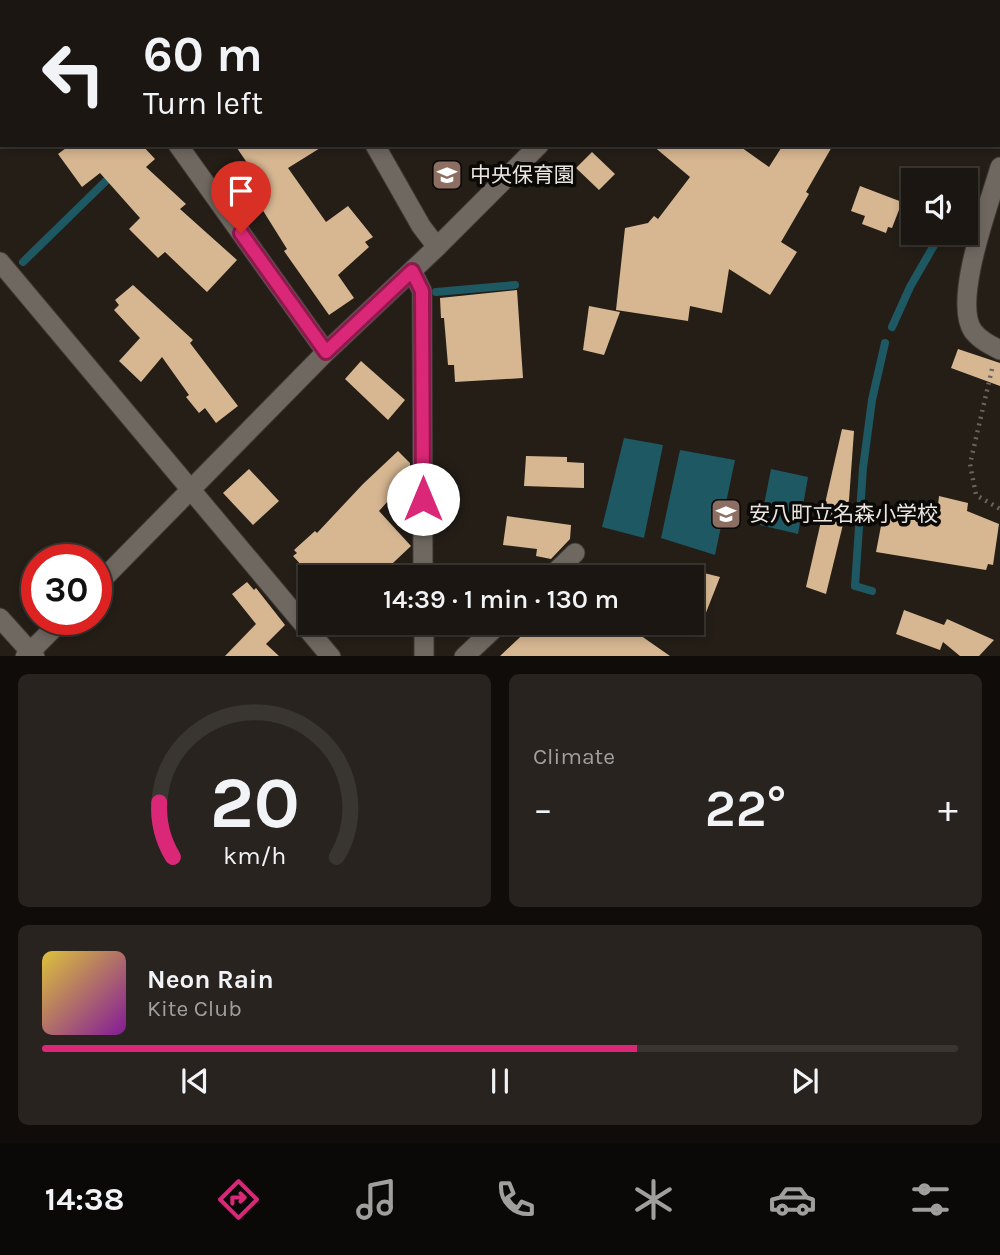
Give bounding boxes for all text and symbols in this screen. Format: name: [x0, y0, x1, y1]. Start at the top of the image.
text: 60 m: [143, 26, 263, 83]
icon: left: [28, 28, 119, 119]
text: Turn left: [143, 85, 263, 122]
school or university icon: 中央保育園: [430, 158, 464, 192]
pin: [211, 161, 271, 233]
place label: 中央保育園: [470, 163, 575, 187]
map controls: [901, 168, 978, 245]
button: sound: [901, 168, 978, 245]
icon: arrive: [222, 172, 260, 210]
position arrow: [386, 462, 460, 536]
school or university icon: 安八町立名森小学校: [709, 497, 743, 531]
place label: 安八町立名森小学校: [749, 502, 938, 526]
speed limit sign: 30: [21, 544, 112, 635]
text: 14:39 · 1 min · 130 m: [383, 584, 619, 615]
text: Climate: [533, 743, 615, 770]
text: 20: [209, 760, 300, 845]
text: 22°: [705, 778, 786, 839]
text: −: [533, 787, 553, 832]
text: +: [938, 787, 958, 832]
text: km/h: [223, 840, 286, 869]
text: Neon Rain: [147, 964, 274, 995]
text: Kite Club: [147, 995, 242, 1022]
icon: previous: [176, 1062, 214, 1100]
icon: pause: [481, 1062, 519, 1100]
icon: next: [786, 1062, 824, 1100]
icon: directions: [214, 1175, 263, 1224]
icon: music: [352, 1175, 401, 1224]
icon: phone: [491, 1175, 540, 1224]
icon: climate: [629, 1175, 678, 1224]
icon: car: [768, 1175, 817, 1224]
icon: filters: [906, 1175, 955, 1224]
text: 14:38: [45, 1181, 124, 1218]

